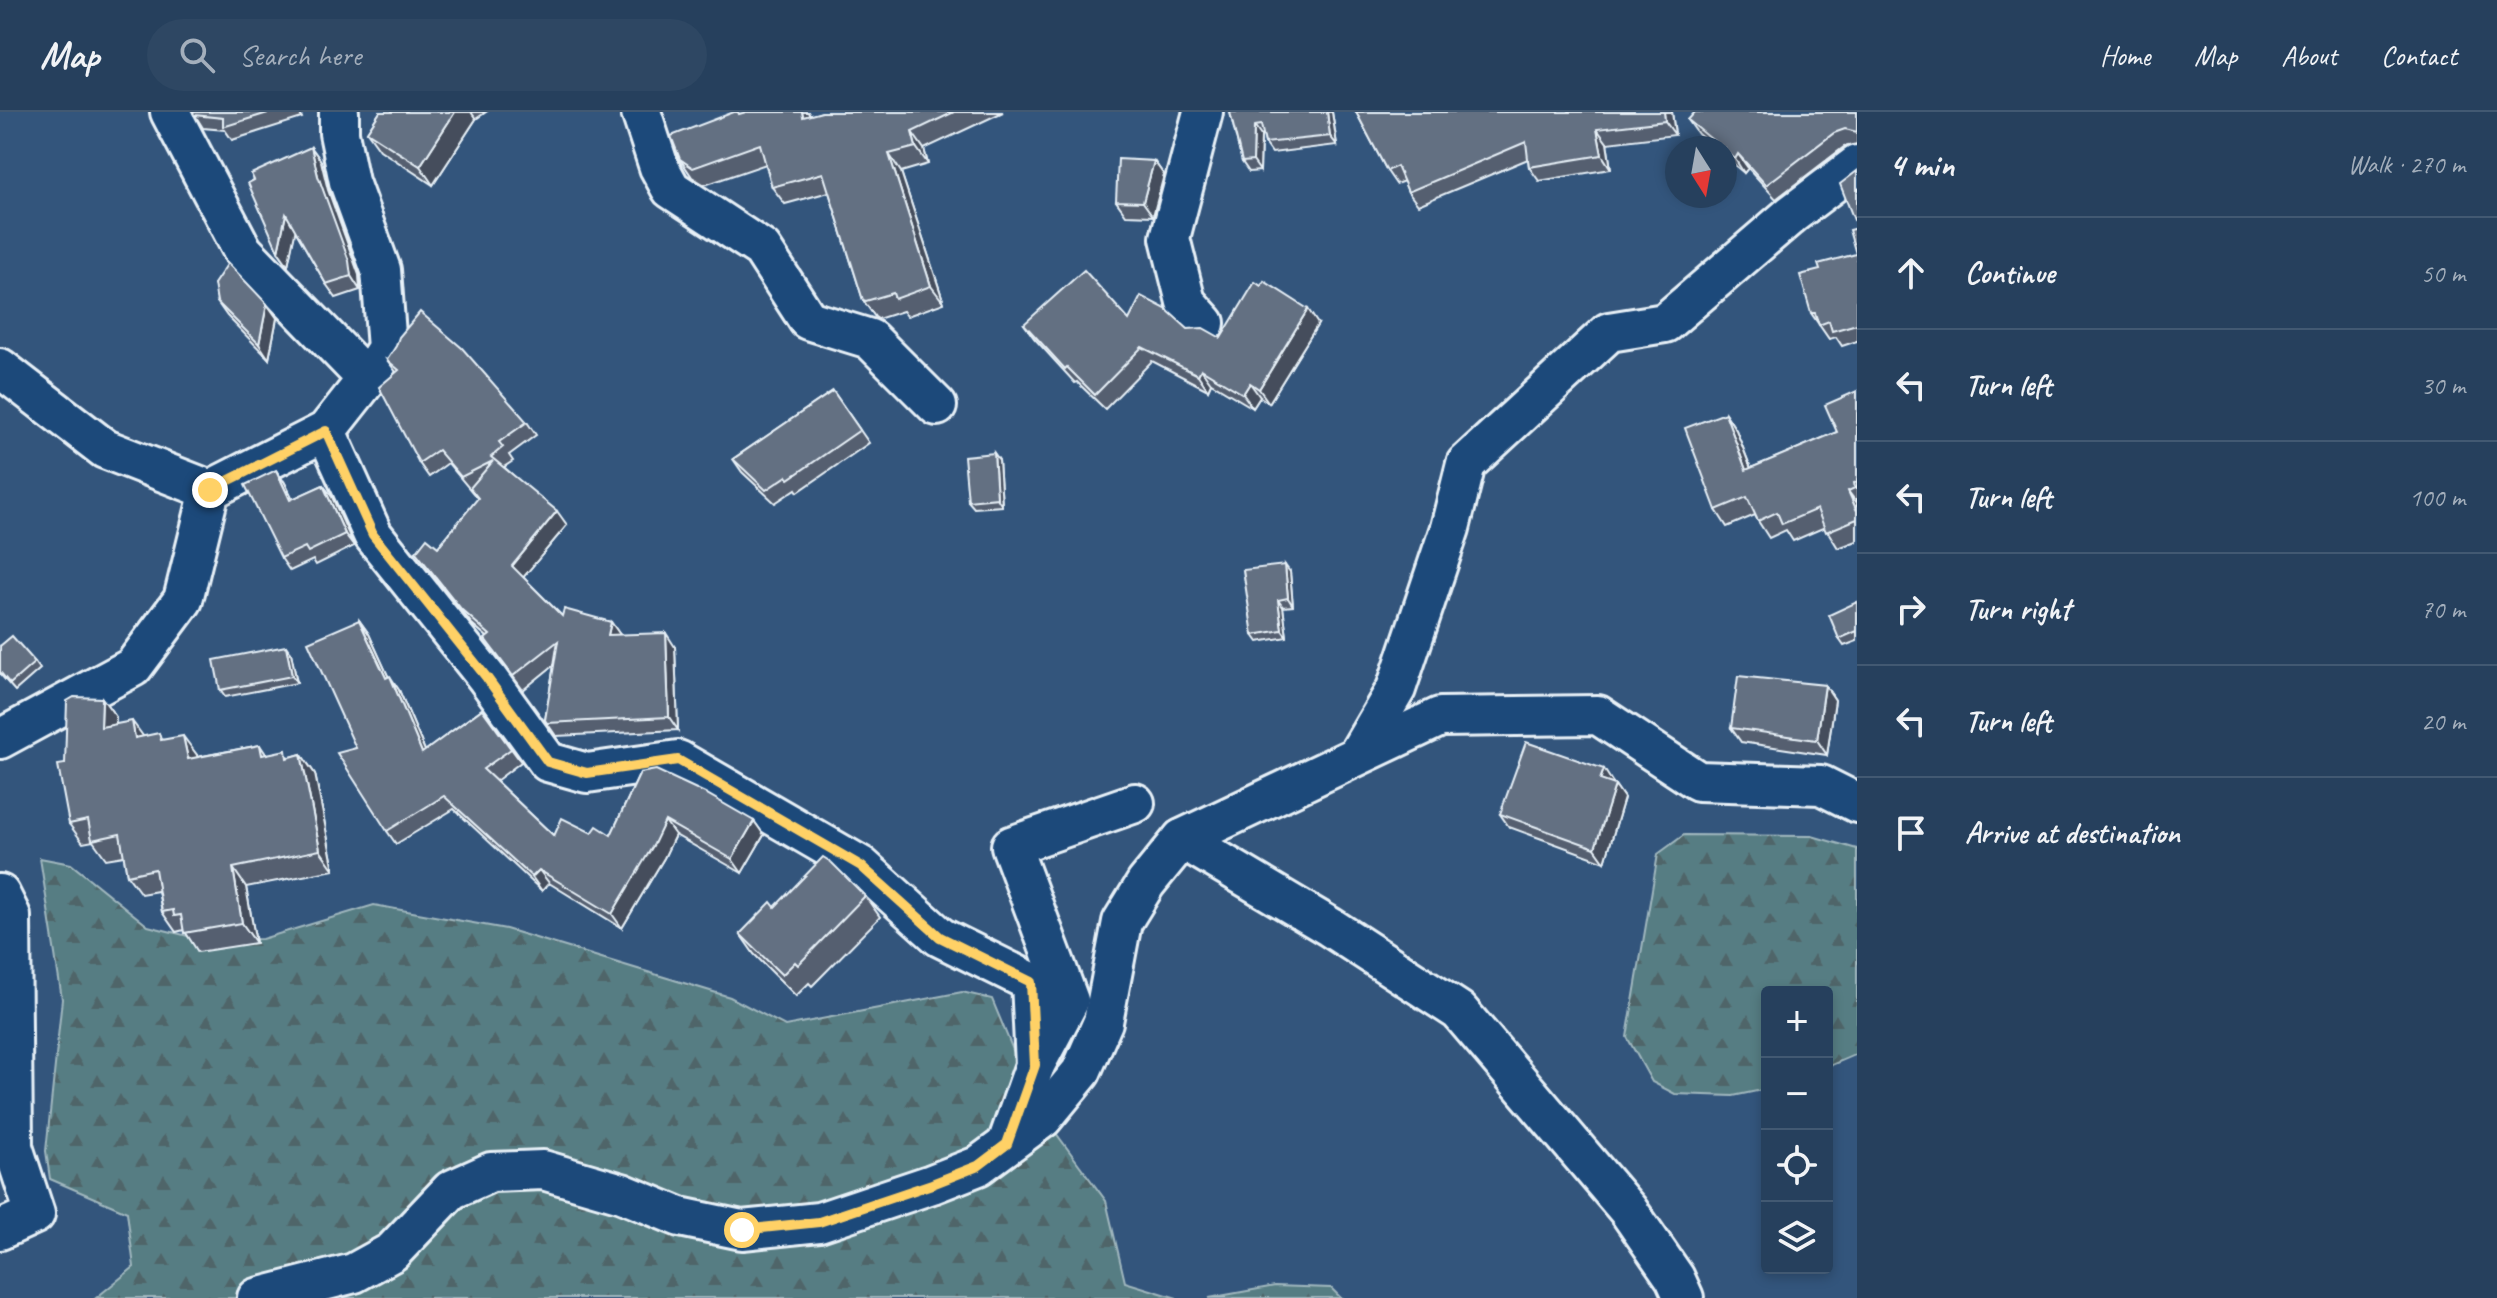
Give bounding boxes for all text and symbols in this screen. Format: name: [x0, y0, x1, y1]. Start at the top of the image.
search box: [147, 19, 707, 91]
text: Map: [40, 32, 99, 79]
icon: search: [175, 33, 219, 77]
text: Search here: [239, 36, 361, 74]
text: Home: [2100, 38, 2150, 73]
text: Map: [2194, 38, 2237, 73]
text: About: [2281, 38, 2337, 73]
text: Contact: [2381, 38, 2457, 73]
north arrow: [1665, 136, 1737, 208]
text: 4 min: [1889, 143, 1954, 186]
text: Walk · 270 m: [2348, 148, 2465, 181]
icon: ahead: [1889, 251, 1933, 295]
text: Continue: [1965, 254, 2055, 292]
text: 50 m: [2421, 257, 2465, 290]
icon: left: [1889, 363, 1933, 407]
text: Turn left: [1965, 366, 2052, 404]
text: 30 m: [2421, 369, 2465, 402]
route end: [192, 472, 228, 508]
icon: left: [1889, 475, 1933, 519]
text: Turn left: [1965, 478, 2052, 516]
text: 100 m: [2409, 481, 2465, 514]
icon: right: [1889, 587, 1933, 631]
text: Turn right: [1965, 590, 2070, 628]
text: 70 m: [2421, 593, 2465, 626]
icon: left: [1889, 699, 1933, 743]
text: Turn left: [1965, 702, 2052, 740]
text: 20 m: [2421, 705, 2465, 738]
icon: arrive: [1889, 811, 1933, 855]
text: Arrive at destination: [1965, 814, 2180, 852]
map controls: [1761, 986, 1833, 1274]
button: +: [1761, 986, 1833, 1058]
button: −: [1761, 1058, 1833, 1130]
button: locate: [1761, 1130, 1833, 1202]
button: layers: [1761, 1202, 1833, 1274]
route start: [724, 1212, 760, 1248]

